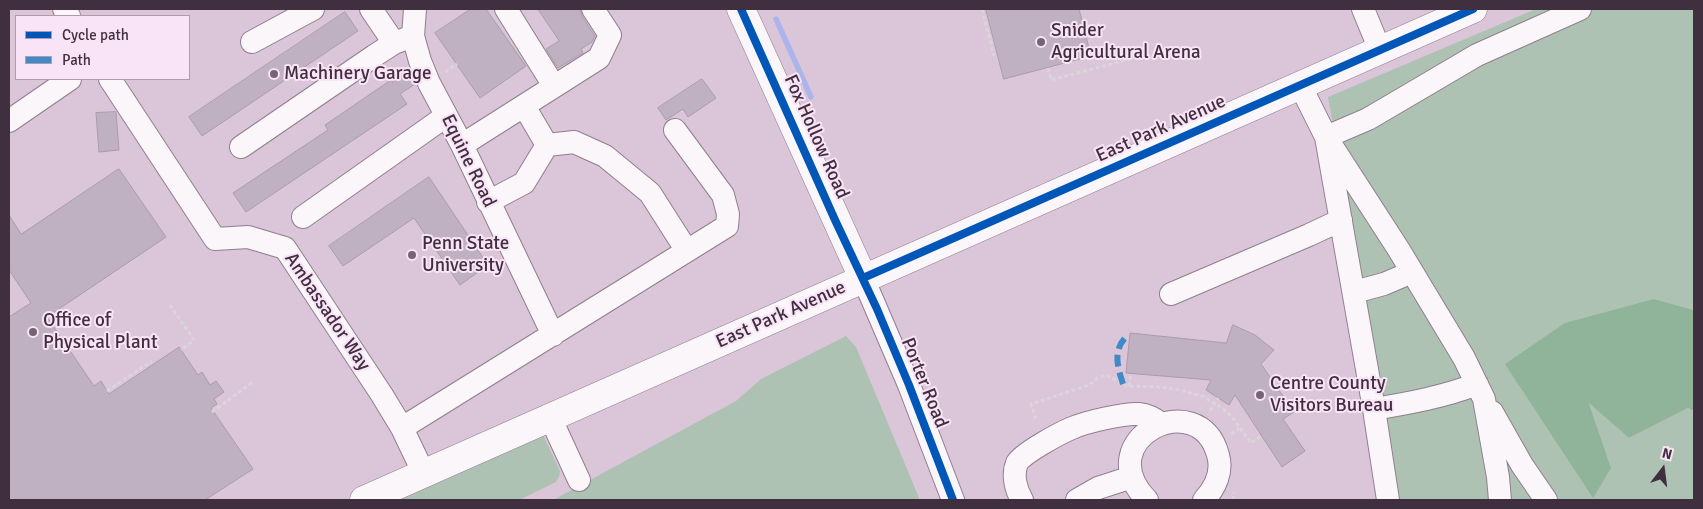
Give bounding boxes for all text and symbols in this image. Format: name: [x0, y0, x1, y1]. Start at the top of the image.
legend: [15, 15, 190, 80]
place label: Snider Agricultural Arena: [1051, 20, 1201, 64]
text: Cycle path: [62, 26, 129, 44]
marker: Snider Agricultural Arena: [1035, 36, 1047, 48]
text: Path: [62, 51, 91, 69]
place label: Machinery Garage: [284, 63, 432, 85]
marker: Machinery Garage: [268, 68, 280, 80]
street label: Fox Hollow Road: [778, 71, 854, 203]
street label: East Park Avenue: [1093, 90, 1229, 168]
street label: Equine Road: [436, 111, 500, 211]
place label: Penn State University: [422, 233, 509, 277]
street label: Ambassador Way: [279, 249, 375, 375]
marker: Penn State University: [406, 249, 418, 261]
street label: East Park Avenue: [713, 276, 849, 354]
place label: Office of Physical Plant: [43, 310, 158, 354]
marker: Office of Physical Plant: [27, 326, 39, 338]
street label: Porter Road: [896, 335, 952, 431]
place label: Centre County Visitors Bureau: [1270, 373, 1393, 417]
marker: Centre County Visitors Bureau: [1254, 389, 1266, 401]
north arrow: [1638, 444, 1688, 494]
text: N: [1660, 445, 1674, 464]

